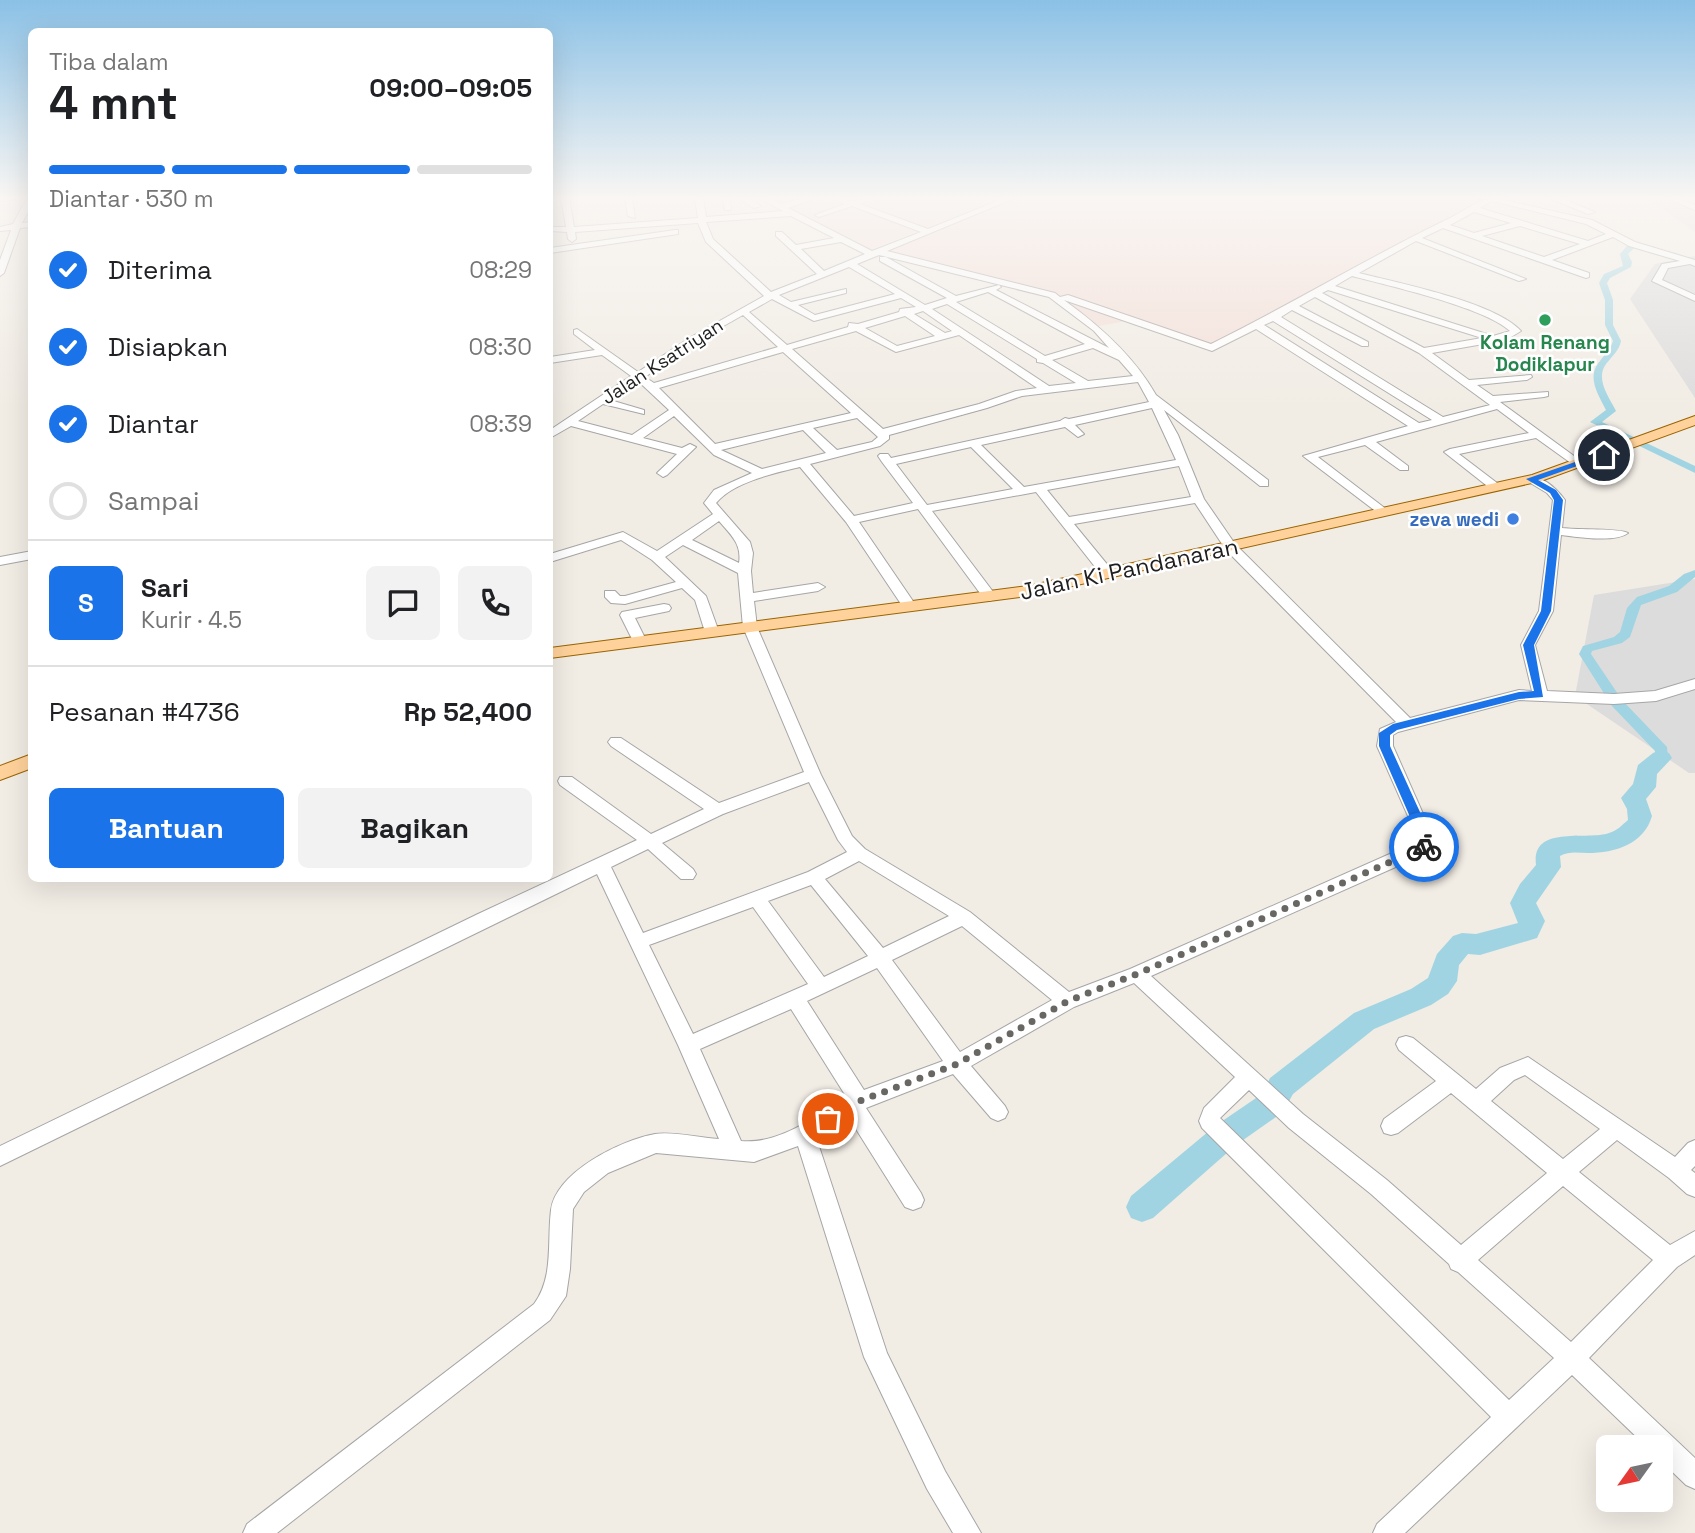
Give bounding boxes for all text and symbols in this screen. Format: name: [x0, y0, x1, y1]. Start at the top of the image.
text: Tiba dalam: [49, 47, 169, 77]
text: 09:00–09:05: [369, 71, 532, 105]
text: 4 mnt: [49, 74, 178, 132]
text: Diantar · 530 m: [49, 184, 214, 214]
icon: check: [49, 251, 87, 289]
text: Diterima: [108, 253, 212, 287]
text: 08:29: [469, 255, 532, 285]
marker: Kolam Renang Dodiklapur: [1537, 312, 1553, 328]
street label: Jalan Ksatriyan: [597, 313, 728, 410]
icon: check: [49, 328, 87, 366]
text: Disiapkan: [108, 330, 228, 364]
place label: Kolam Renang Dodiklapur: [1480, 330, 1610, 377]
text: 08:30: [468, 332, 532, 362]
icon: check: [49, 405, 87, 443]
text: Diantar: [108, 407, 199, 441]
text: 08:39: [469, 409, 532, 439]
pin: [1574, 425, 1634, 485]
icon: home: [1585, 436, 1623, 474]
text: Sampai: [108, 484, 199, 518]
place label: zeva wedi: [1410, 507, 1499, 532]
marker: zeva wedi: [1505, 511, 1521, 527]
street label: Jalan Ki Pandanaran: [1017, 531, 1241, 607]
button: chat: [366, 566, 440, 640]
button: phone: [458, 566, 532, 640]
text: Sari: [141, 571, 189, 605]
text: S: [78, 586, 94, 620]
text: Kurir · 4.5: [141, 605, 242, 635]
text: Pesanan #4736: [49, 695, 240, 729]
text: Rp 52,400: [404, 695, 532, 729]
button: Bantuan: [49, 788, 284, 868]
button: Bagikan: [298, 788, 532, 868]
courier: [1389, 812, 1459, 882]
icon: bike: [1405, 828, 1443, 866]
pin: [798, 1089, 858, 1149]
icon: bag: [809, 1100, 847, 1138]
north arrow: [1596, 1435, 1673, 1512]
map controls: [1596, 1435, 1673, 1512]

